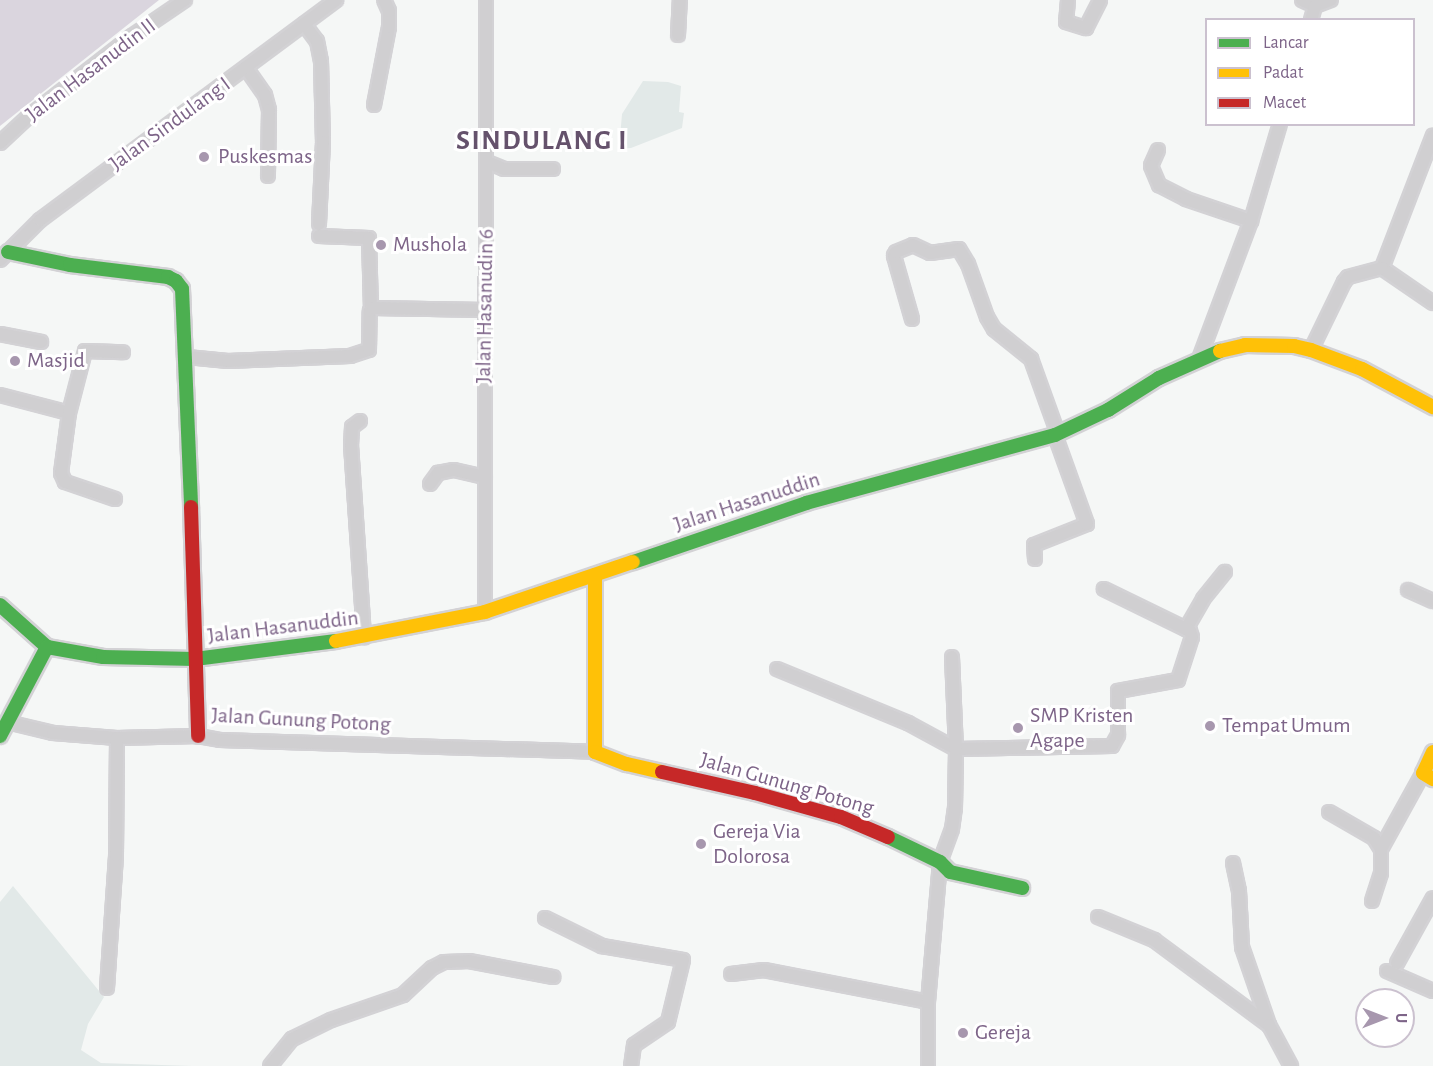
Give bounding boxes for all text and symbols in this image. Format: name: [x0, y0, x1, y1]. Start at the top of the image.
street label: Jalan Hasanudin II: [21, 13, 161, 127]
legend: [1205, 18, 1415, 126]
text: Lancar: [1263, 34, 1309, 52]
text: Padat: [1263, 64, 1304, 82]
street label: Jalan Sindulang I: [104, 71, 236, 177]
text: Macet: [1263, 94, 1306, 112]
district label: SINDULANG I: [456, 124, 628, 158]
place label: Puskesmas: [218, 144, 312, 170]
marker: Puskesmas: [195, 148, 213, 166]
street label: Jalan Hasanudin 6: [470, 229, 500, 383]
place label: Mushola: [393, 232, 467, 258]
marker: Mushola: [374, 238, 388, 252]
place label: Masjid: [27, 348, 85, 374]
marker: Masjid: [8, 354, 22, 368]
street label: Jalan Hasanuddin: [671, 466, 823, 538]
street label: Jalan Hasanuddin: [206, 605, 360, 649]
street label: Jalan Gunung Potong: [211, 702, 391, 738]
place label: SMP Kristen Agape: [1030, 702, 1133, 754]
place label: Tempat Umum: [1222, 713, 1351, 739]
marker: Tempat Umum: [1203, 719, 1217, 733]
marker: SMP Kristen Agape: [1011, 721, 1025, 735]
street label: Jalan Gunung Potong: [697, 747, 877, 821]
place label: Gereja Via Dolorosa: [713, 818, 801, 870]
marker: Gereja Via Dolorosa: [694, 837, 708, 851]
north arrow: [1355, 988, 1415, 1048]
text: U: [1393, 1013, 1409, 1023]
place label: Gereja: [975, 1020, 1031, 1046]
marker: Gereja: [956, 1026, 970, 1040]

